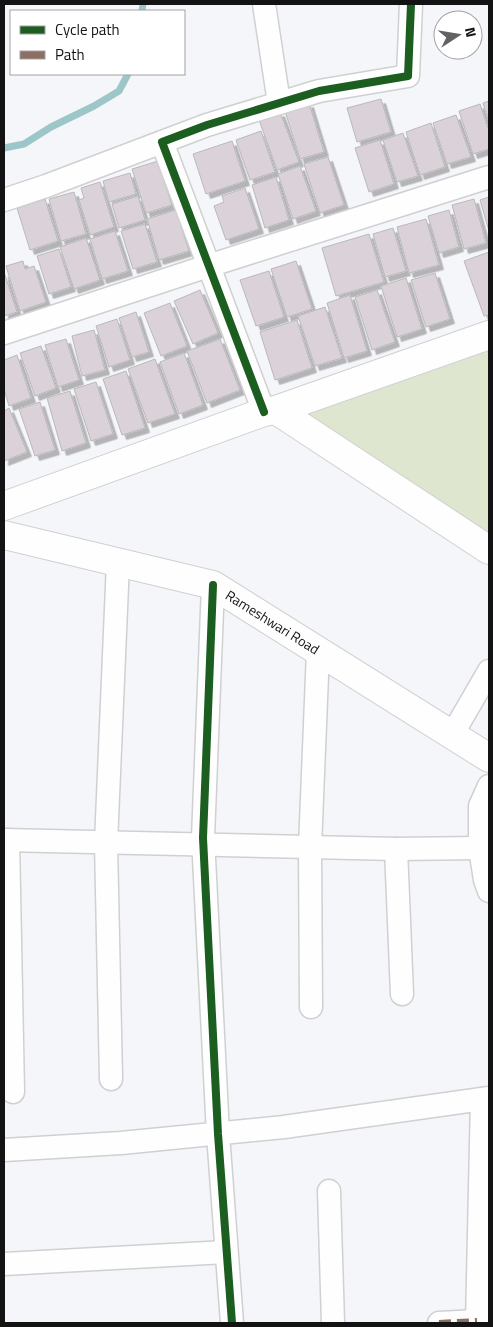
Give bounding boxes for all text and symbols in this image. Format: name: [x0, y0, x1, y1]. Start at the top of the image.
legend: [10, 10, 185, 75]
north arrow: [433, 10, 483, 60]
text: Cycle path: [55, 18, 120, 41]
text: N: [460, 25, 482, 39]
text: Path: [55, 43, 85, 66]
street label: Rameshwari Road: [222, 584, 324, 659]

